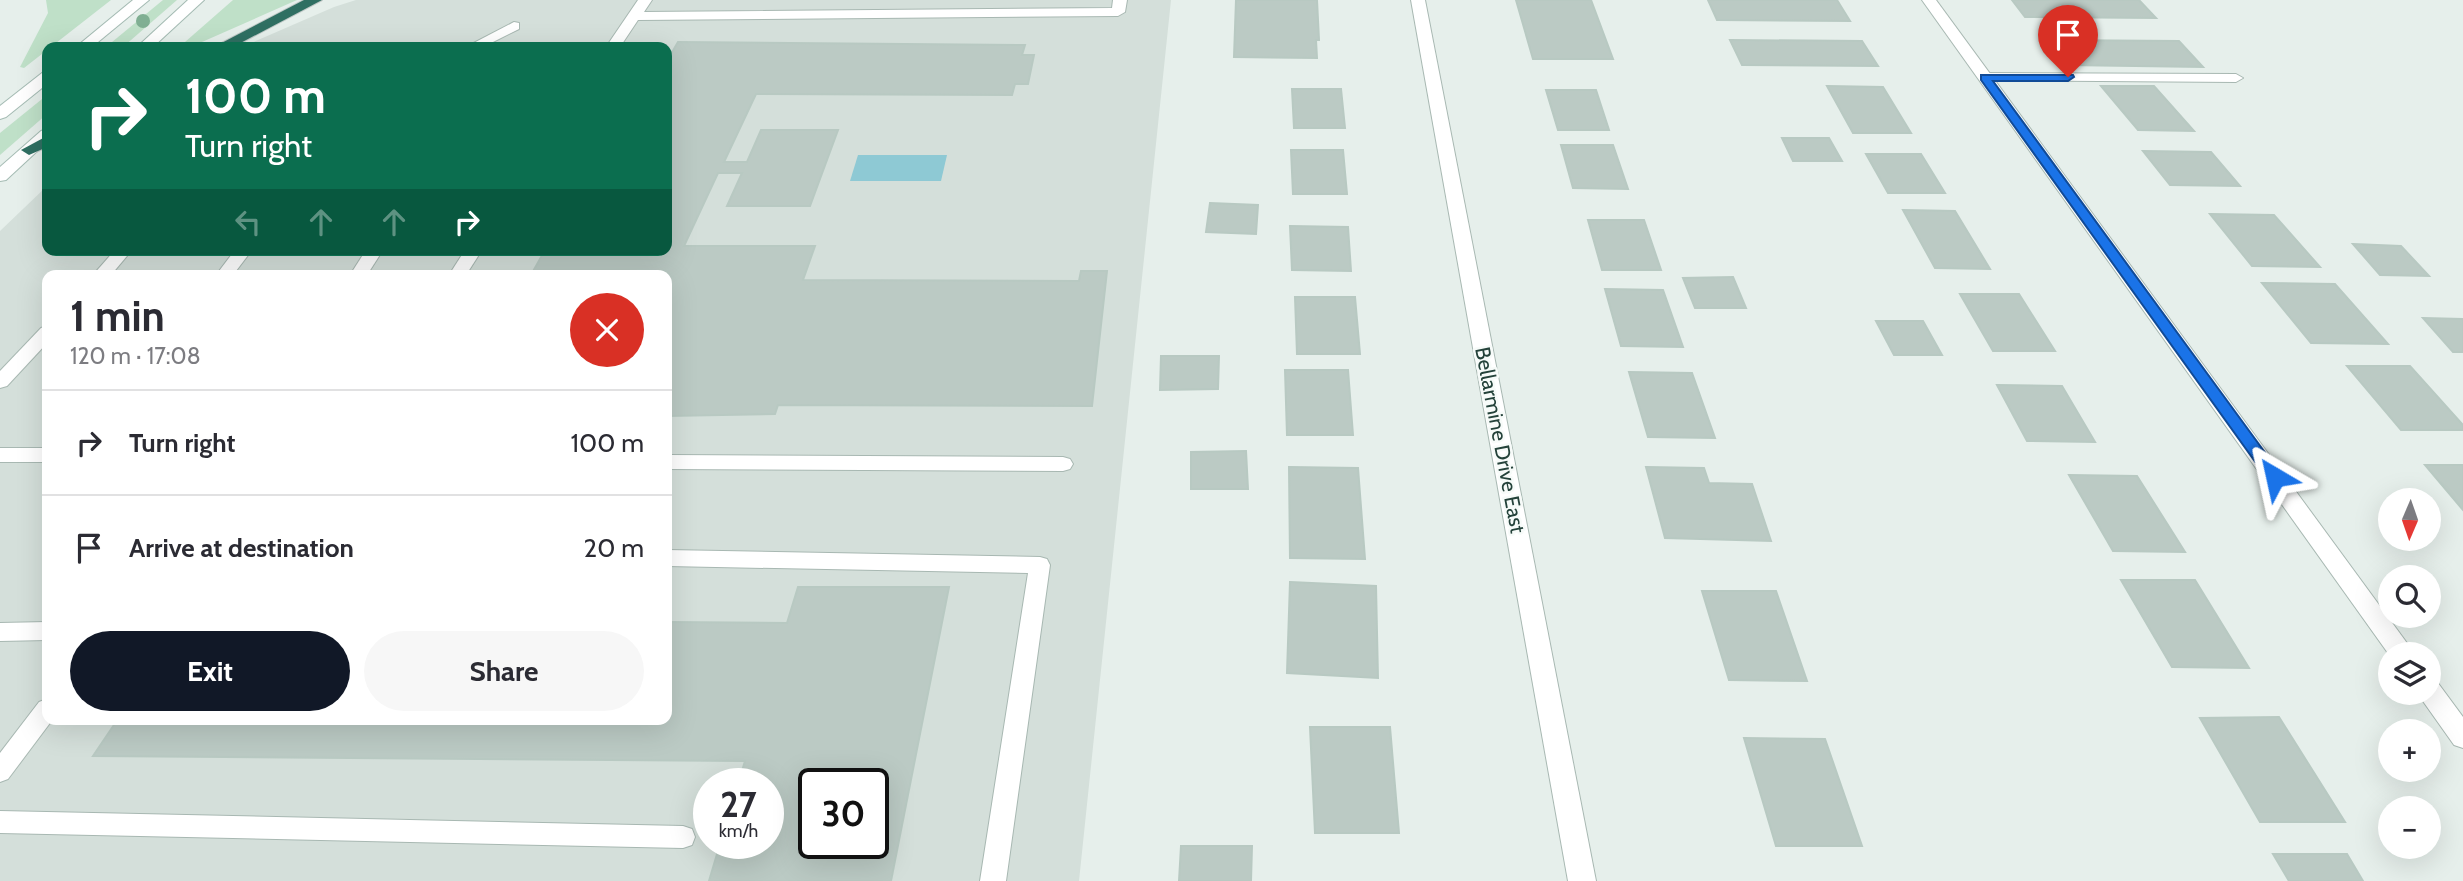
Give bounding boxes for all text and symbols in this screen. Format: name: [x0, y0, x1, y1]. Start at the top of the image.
pin: [2038, 5, 2098, 77]
icon: arrive: [2049, 16, 2087, 54]
text: 100 m: [185, 66, 326, 125]
icon: right: [70, 70, 161, 161]
text: Turn right: [185, 126, 312, 165]
icon: left: [229, 203, 267, 241]
icon: ahead: [302, 203, 340, 241]
icon: ahead: [375, 203, 413, 241]
icon: right: [448, 203, 486, 241]
text: 1 min: [70, 290, 165, 342]
button: close: [570, 293, 644, 367]
text: 120 m · 17:08: [70, 342, 201, 370]
street label: Bellarmine Drive East: [1470, 345, 1531, 535]
icon: right: [70, 424, 108, 462]
text: Turn right: [129, 427, 235, 459]
text: 100 m: [571, 427, 644, 459]
position arrow: [2238, 440, 2312, 514]
north arrow: [2378, 488, 2441, 551]
map controls: [2378, 488, 2441, 859]
icon: arrive: [70, 529, 108, 567]
text: Arrive at destination: [129, 532, 354, 564]
text: 20 m: [584, 532, 644, 564]
button: search: [2378, 565, 2441, 628]
button: Exit: [70, 631, 350, 711]
button: Share: [364, 631, 644, 711]
button: layers: [2378, 642, 2441, 705]
button: +: [2378, 719, 2441, 782]
speed limit sign: 30: [798, 768, 889, 859]
text: 27: [720, 783, 757, 826]
button: −: [2378, 796, 2441, 859]
text: km/h: [719, 820, 758, 842]

